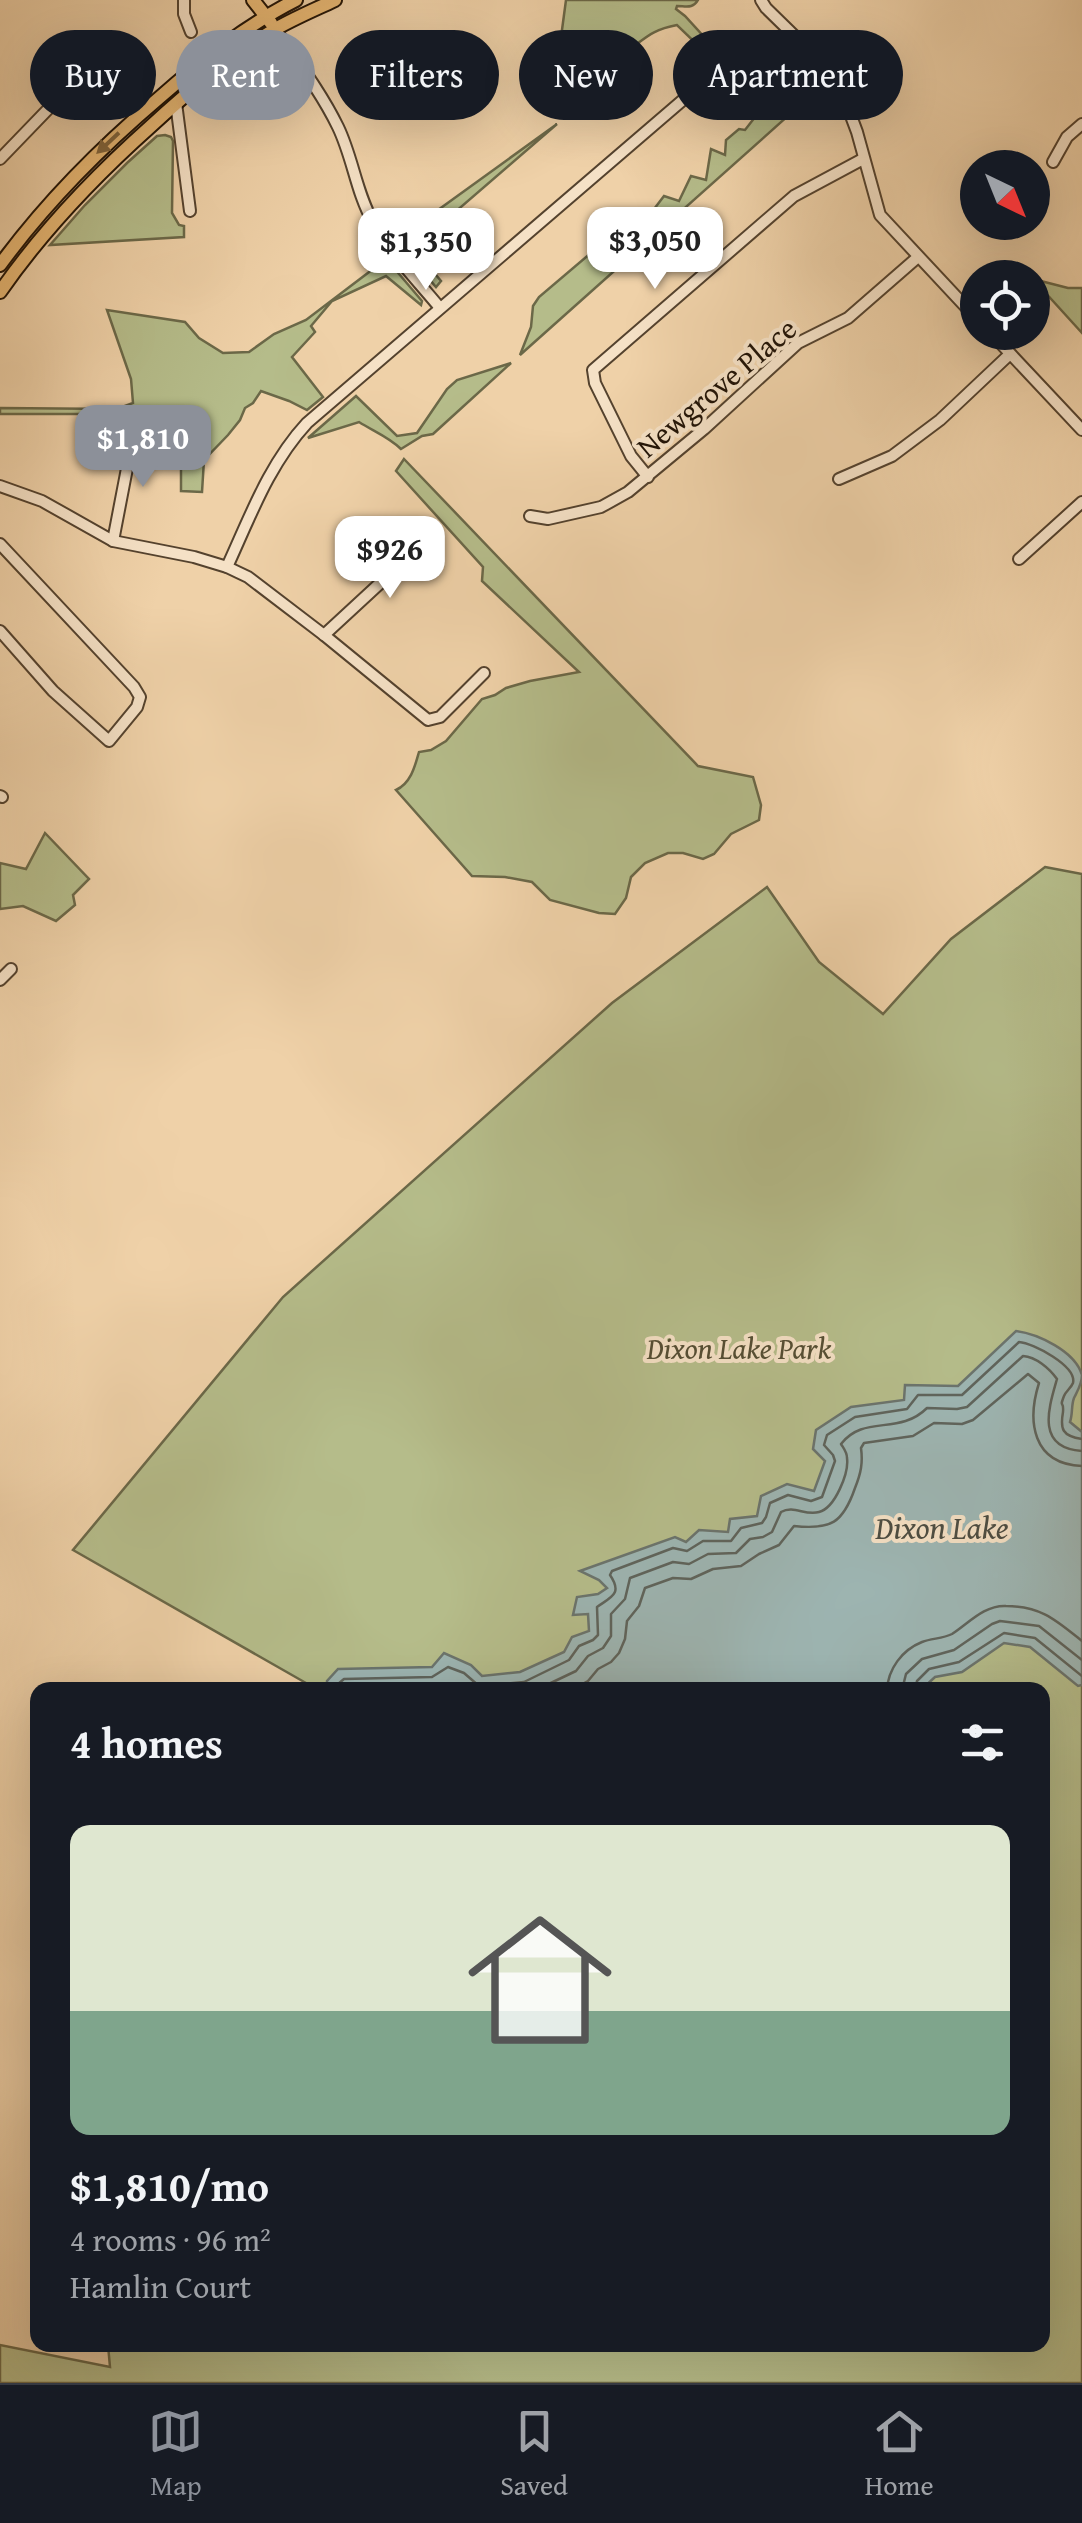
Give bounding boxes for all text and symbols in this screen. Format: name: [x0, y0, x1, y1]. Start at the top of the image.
chip: Buy: [30, 30, 156, 120]
chip: Rent: [176, 30, 315, 120]
chip: Filters: [335, 30, 499, 120]
chip: New: [519, 30, 653, 120]
chip: Apartment: [673, 30, 903, 120]
one-way arrow: [97, 131, 121, 154]
north arrow: [960, 150, 1050, 240]
map controls: [960, 150, 1050, 350]
pin: $3,050: [574, 207, 736, 292]
pin: $1,350: [345, 208, 507, 293]
text: $3,050: [609, 216, 701, 263]
text: $1,350: [380, 217, 472, 264]
button: locate: [960, 260, 1050, 350]
street label: Newgrove Place: [626, 307, 806, 467]
pin: $1,810: [62, 405, 224, 490]
text: $1,810: [97, 414, 189, 461]
pin: $926: [331, 516, 449, 601]
text: $926: [357, 525, 423, 572]
park label: Dixon Lake Park: [646, 1326, 832, 1370]
water label: Dixon Lake: [874, 1504, 1009, 1551]
text: 4 homes: [70, 1712, 223, 1773]
icon: filters: [955, 1715, 1010, 1770]
icon: home: [450, 1890, 630, 2070]
text: $1,810/mo: [70, 2155, 269, 2216]
text: 4 rooms · 96 m²: [70, 2216, 271, 2263]
text: Hamlin Court: [70, 2263, 251, 2310]
tab: Map: [148, 2404, 203, 2505]
tab: Saved: [500, 2404, 568, 2505]
tab: Home: [865, 2404, 934, 2505]

